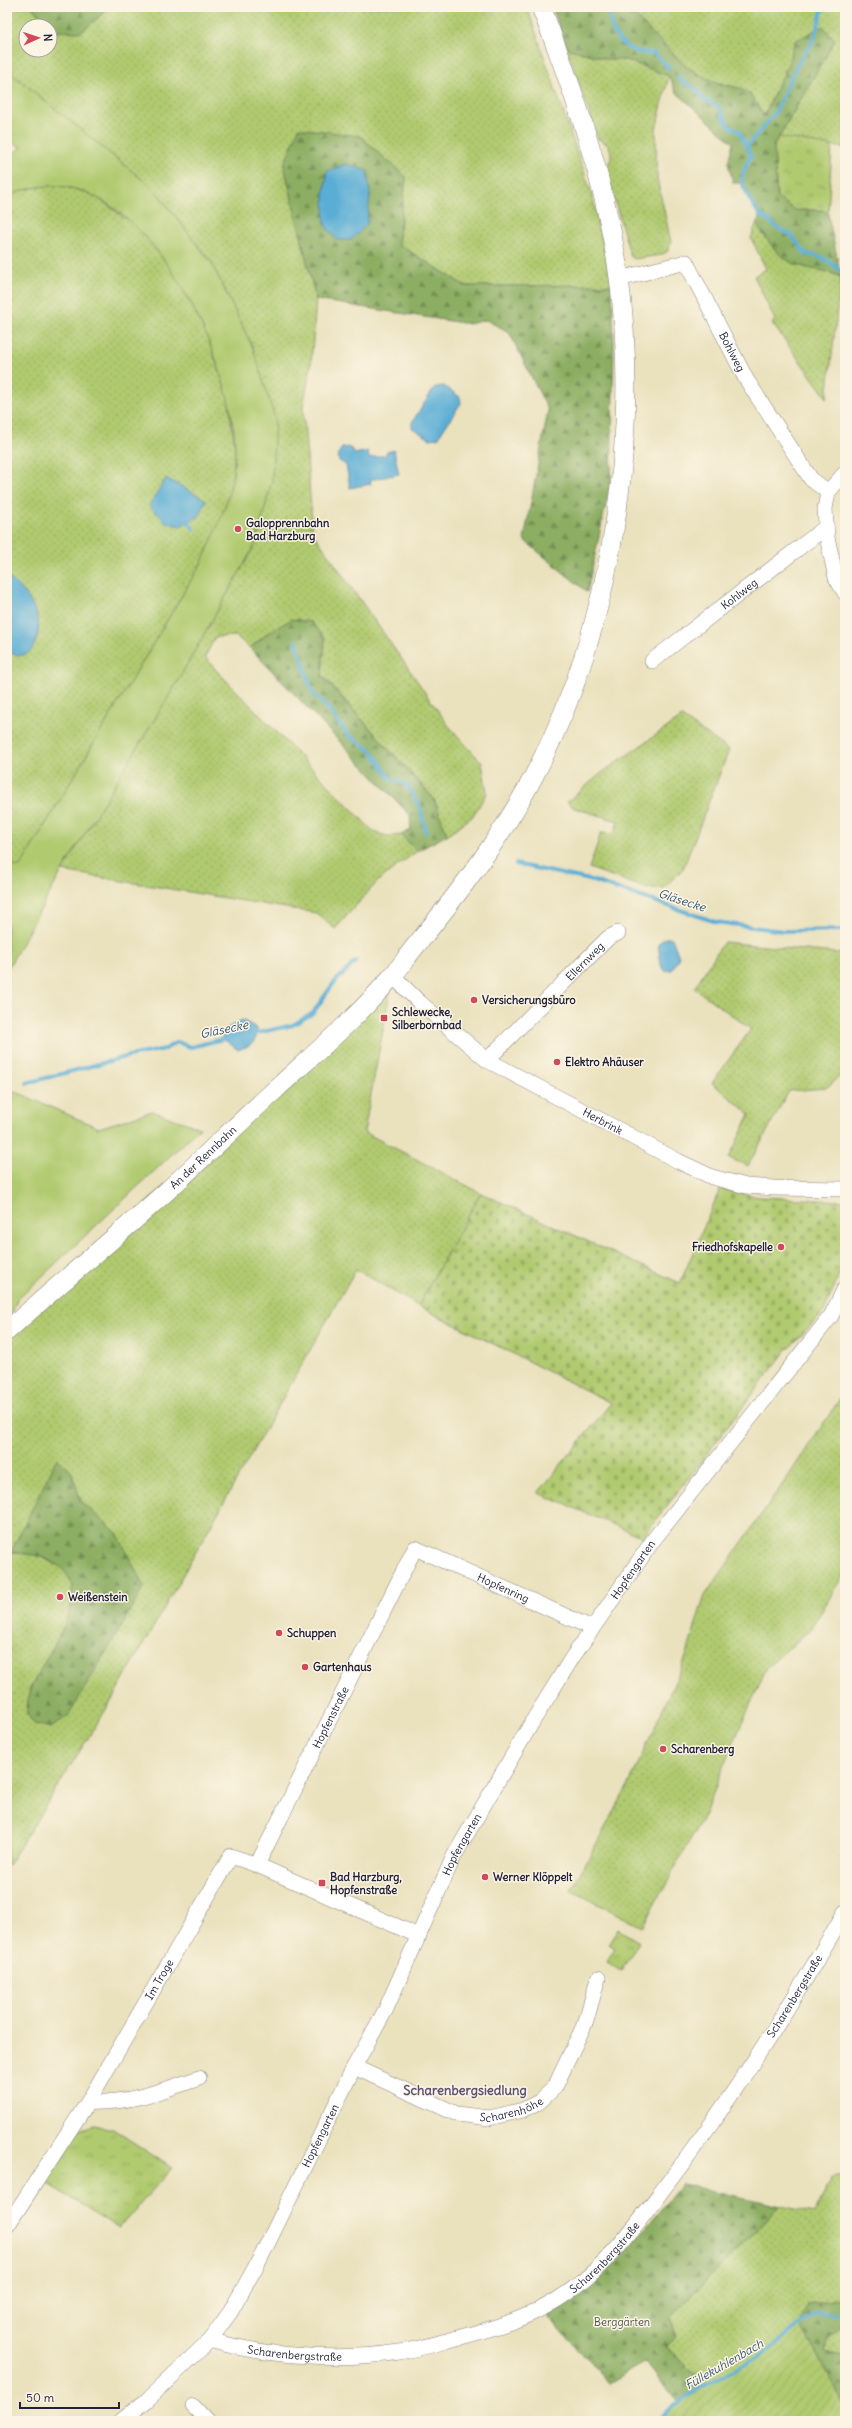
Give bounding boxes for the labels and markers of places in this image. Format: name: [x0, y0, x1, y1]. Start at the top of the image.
place label: Galopprennbahn Bad Harzburg: [246, 516, 330, 544]
marker: Galopprennbahn Bad Harzburg: [233, 524, 243, 534]
place label: Versicherungsbüro: [482, 993, 576, 1008]
marker: Versicherungsbüro: [469, 995, 479, 1005]
place label: Schlewecke, Silberbornbad: [392, 1005, 462, 1032]
marker: Schlewecke, Silberbornbad: [379, 1013, 389, 1023]
place label: Elektro Ahäuser: [565, 1055, 644, 1069]
marker: Elektro Ahäuser: [552, 1057, 562, 1067]
place label: Friedhofskapelle: [692, 1240, 773, 1255]
marker: Friedhofskapelle: [776, 1242, 786, 1252]
place label: Weißenstein: [68, 1590, 128, 1604]
marker: Weißenstein: [55, 1592, 65, 1602]
place label: Schuppen: [287, 1626, 337, 1641]
marker: Schuppen: [274, 1628, 284, 1638]
place label: Gartenhaus: [313, 1660, 372, 1674]
marker: Gartenhaus: [300, 1662, 310, 1672]
place label: Scharenberg: [671, 1742, 734, 1757]
marker: Scharenberg: [658, 1744, 668, 1754]
place label: Bad Harzburg, Hopfenstraße: [330, 1870, 402, 1898]
place label: Werner Klöppelt: [493, 1870, 573, 1885]
marker: Werner Klöppelt: [480, 1872, 490, 1882]
marker: Bad Harzburg, Hopfenstraße: [317, 1878, 327, 1888]

